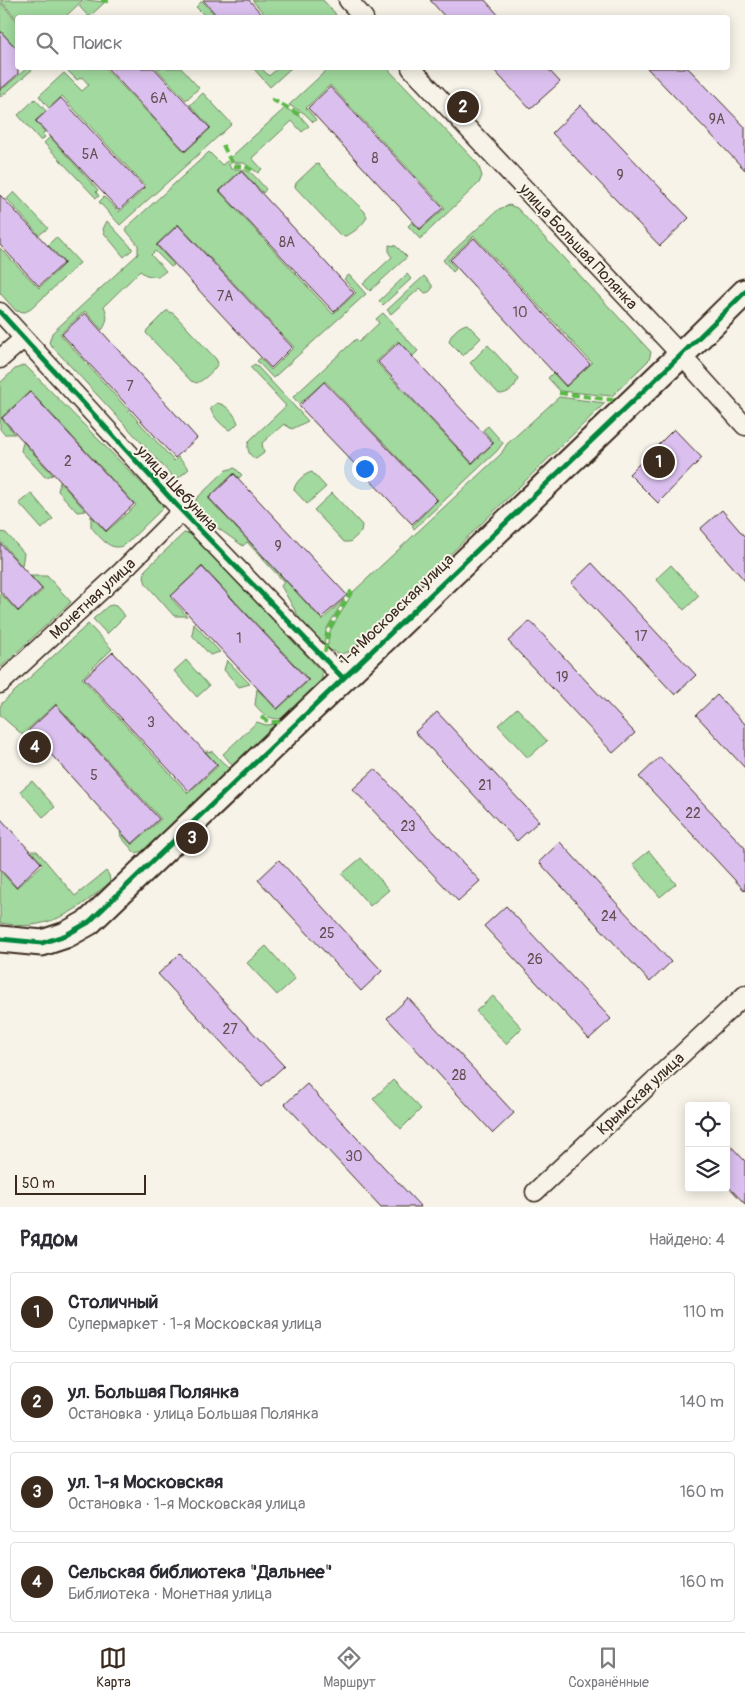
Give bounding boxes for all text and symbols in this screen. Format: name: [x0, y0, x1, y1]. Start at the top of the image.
search box: [15, 15, 730, 70]
icon: search: [33, 29, 61, 57]
text: Поиск: [73, 31, 123, 55]
pin: 2: [447, 88, 479, 126]
house number: 6А: [150, 90, 168, 107]
house number: 9А: [709, 111, 725, 128]
house number: 5А: [82, 146, 98, 163]
house number: 8: [371, 150, 379, 167]
house number: 9: [616, 167, 624, 184]
street label: улица Большая Полянка: [514, 179, 642, 314]
house number: 8А: [279, 234, 295, 251]
house number: 7А: [217, 288, 233, 305]
house number: 10: [512, 304, 528, 321]
house number: 7: [126, 378, 134, 395]
street label: улица Шебунина: [131, 441, 222, 536]
pin: 1: [643, 443, 675, 481]
house number: 2: [64, 453, 72, 470]
your location: [352, 456, 378, 482]
house number: 9: [274, 538, 282, 555]
street label: 1-я Московская улица: [335, 550, 458, 670]
street label: Монетная улица: [46, 554, 140, 644]
house number: 17: [635, 628, 648, 645]
house number: 1: [236, 630, 242, 647]
house number: 19: [556, 669, 568, 686]
house number: 3: [147, 714, 155, 731]
pin: 4: [19, 728, 51, 766]
house number: 5: [90, 767, 98, 784]
house number: 21: [478, 777, 492, 794]
house number: 22: [685, 805, 701, 822]
house number: 23: [400, 818, 416, 835]
pin: 3: [176, 819, 208, 857]
house number: 24: [601, 908, 617, 925]
house number: 25: [319, 925, 335, 942]
house number: 26: [527, 951, 543, 968]
house number: 27: [222, 1021, 238, 1038]
street label: Крымская улица: [593, 1048, 689, 1139]
house number: 28: [452, 1067, 466, 1084]
map controls: [685, 1102, 730, 1192]
button: locate: [685, 1102, 730, 1147]
button: layers: [685, 1147, 730, 1192]
house number: 30: [345, 1148, 363, 1165]
scale bar: [15, 1172, 146, 1195]
text: 50 m: [22, 1175, 55, 1192]
text: Рядом: [20, 1226, 78, 1253]
text: Найдено: 4: [649, 1230, 725, 1250]
text: Столичный: [68, 1290, 158, 1314]
text: 1: [34, 1302, 40, 1322]
text: 110 m: [683, 1302, 724, 1322]
text: Супермаркет · 1-я Московская улица: [68, 1314, 322, 1334]
text: ул. Большая Полянка: [68, 1380, 239, 1404]
text: 2: [33, 1392, 41, 1412]
text: 140 m: [680, 1392, 724, 1412]
text: Остановка · улица Большая Полянка: [68, 1404, 319, 1424]
text: ул. 1-я Московская: [68, 1470, 223, 1494]
text: 3: [33, 1482, 41, 1502]
text: 160 m: [680, 1482, 724, 1502]
text: Остановка · 1-я Московская улица: [68, 1494, 305, 1514]
text: Сельская библиотека "Дальнее": [68, 1560, 332, 1584]
text: 4: [32, 1572, 42, 1592]
text: 160 m: [680, 1572, 724, 1592]
text: Библиотека · Монетная улица: [68, 1584, 272, 1604]
tab: Карта: [96, 1644, 131, 1691]
tab: Маршрут: [323, 1644, 376, 1691]
tab: Сохранённые: [568, 1644, 649, 1691]

